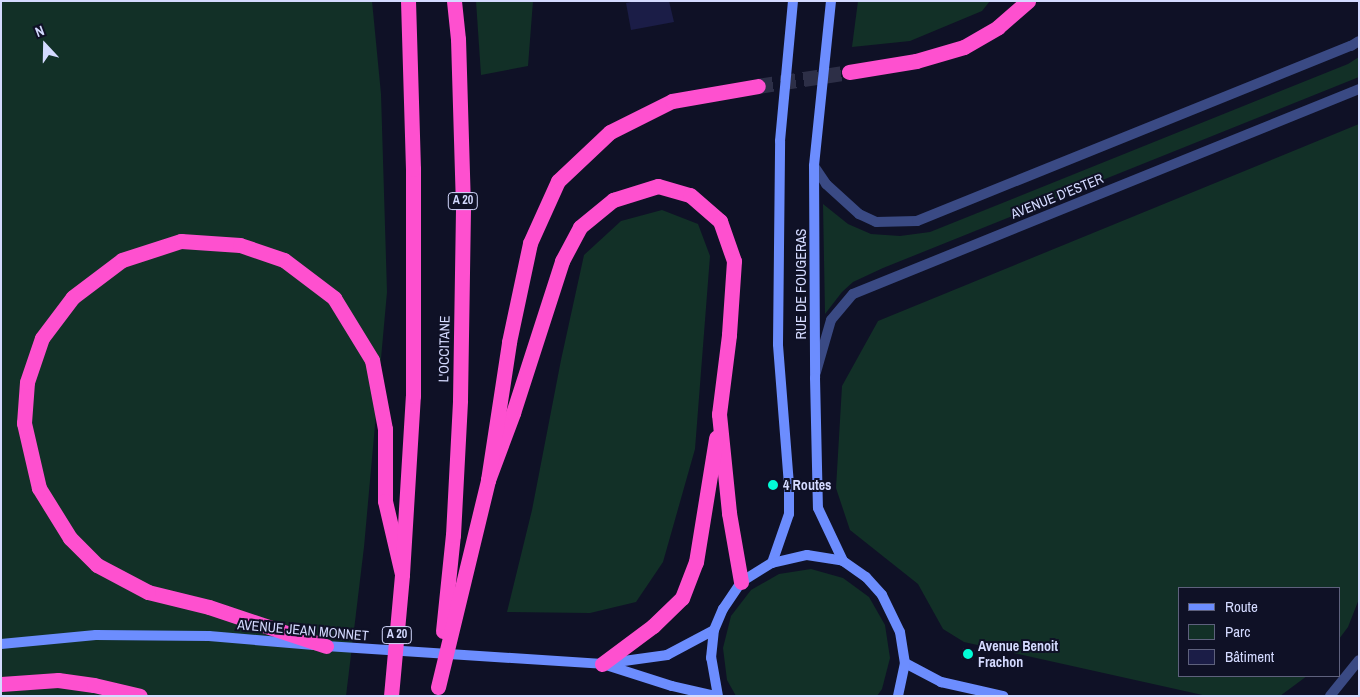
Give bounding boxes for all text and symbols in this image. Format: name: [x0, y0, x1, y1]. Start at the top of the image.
north arrow: [20, 20, 70, 70]
text: N: [33, 21, 47, 41]
street label: AVENUE D'ESTER: [1008, 170, 1106, 222]
road number: A 20: [447, 192, 479, 210]
street label: RUE DE FOUGERAS: [793, 229, 809, 339]
street label: L'OCCITANE: [435, 315, 453, 383]
place label: 4 Routes: [783, 477, 831, 493]
marker: 4 Routes: [767, 479, 779, 491]
legend: [1178, 587, 1340, 677]
text: Route: [1225, 596, 1258, 617]
street label: AVENUE JEAN MONNET: [237, 616, 369, 644]
text: Parc: [1225, 621, 1250, 642]
road number: A 20: [381, 626, 413, 644]
place label: Avenue Benoit Frachon: [978, 638, 1058, 670]
text: Bâtiment: [1225, 646, 1274, 667]
marker: Avenue Benoit Frachon: [962, 648, 974, 660]

